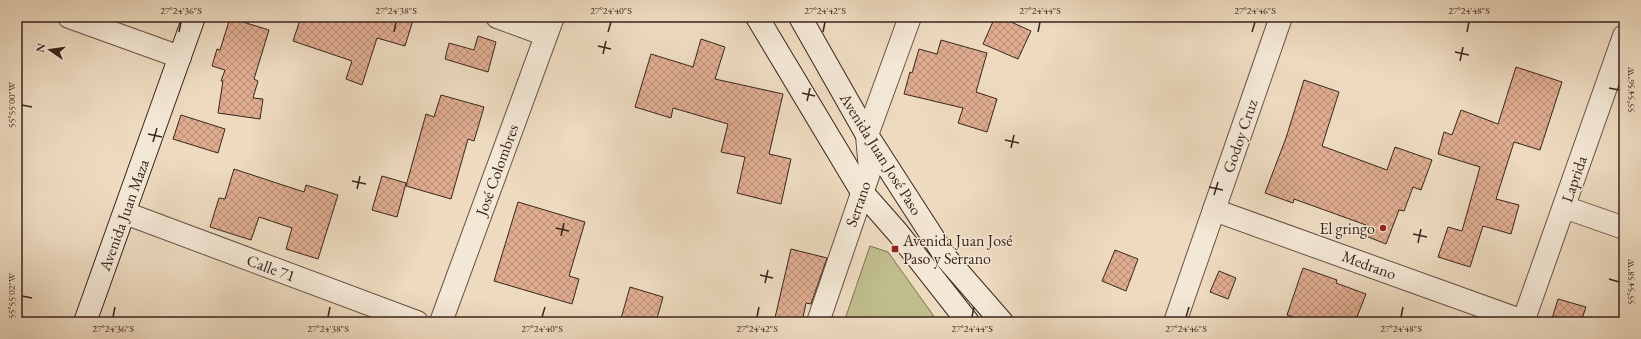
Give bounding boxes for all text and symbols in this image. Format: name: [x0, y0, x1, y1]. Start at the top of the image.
text: 27°24'36"S: [160, 4, 202, 17]
text: 27°24'38"S: [375, 4, 417, 17]
text: 27°24'40"S: [590, 4, 632, 17]
text: 27°24'42"S: [804, 4, 846, 17]
text: 27°24'44"S: [1019, 4, 1061, 17]
text: 27°24'46"S: [1234, 4, 1276, 17]
text: 27°24'48"S: [1448, 4, 1490, 17]
north arrow: [30, 30, 70, 70]
text: N: [32, 42, 48, 54]
text: 55°54'56"W: [1624, 66, 1637, 113]
text: 55°55'00"W: [5, 81, 18, 128]
street label: Avenida Juan José Paso: [834, 88, 927, 219]
street label: Godoy Cruz: [1218, 96, 1262, 176]
street label: José Colombres: [470, 121, 523, 221]
street label: Laprida: [1556, 152, 1592, 205]
street label: Avenida Juan Maza: [94, 156, 154, 275]
street label: Serrano: [840, 178, 876, 230]
place label: El gringo: [1319, 218, 1375, 239]
marker: El gringo: [1378, 223, 1388, 233]
place label: Avenida Juan José Paso y Serrano: [902, 230, 1013, 269]
marker: Avenida Juan José Paso y Serrano: [890, 244, 900, 254]
street label: Medrano: [1339, 245, 1399, 285]
street label: Calle 71: [244, 250, 298, 286]
text: 55°54'58"W: [1624, 258, 1637, 305]
text: 55°55'02"W: [5, 272, 18, 319]
text: 27°24'36"S: [92, 322, 134, 335]
text: 27°24'38"S: [307, 322, 349, 335]
text: 27°24'40"S: [521, 322, 563, 335]
text: 27°24'42"S: [736, 322, 778, 335]
text: 27°24'44"S: [951, 322, 993, 335]
text: 27°24'46"S: [1165, 322, 1207, 335]
text: 27°24'48"S: [1380, 322, 1422, 335]

